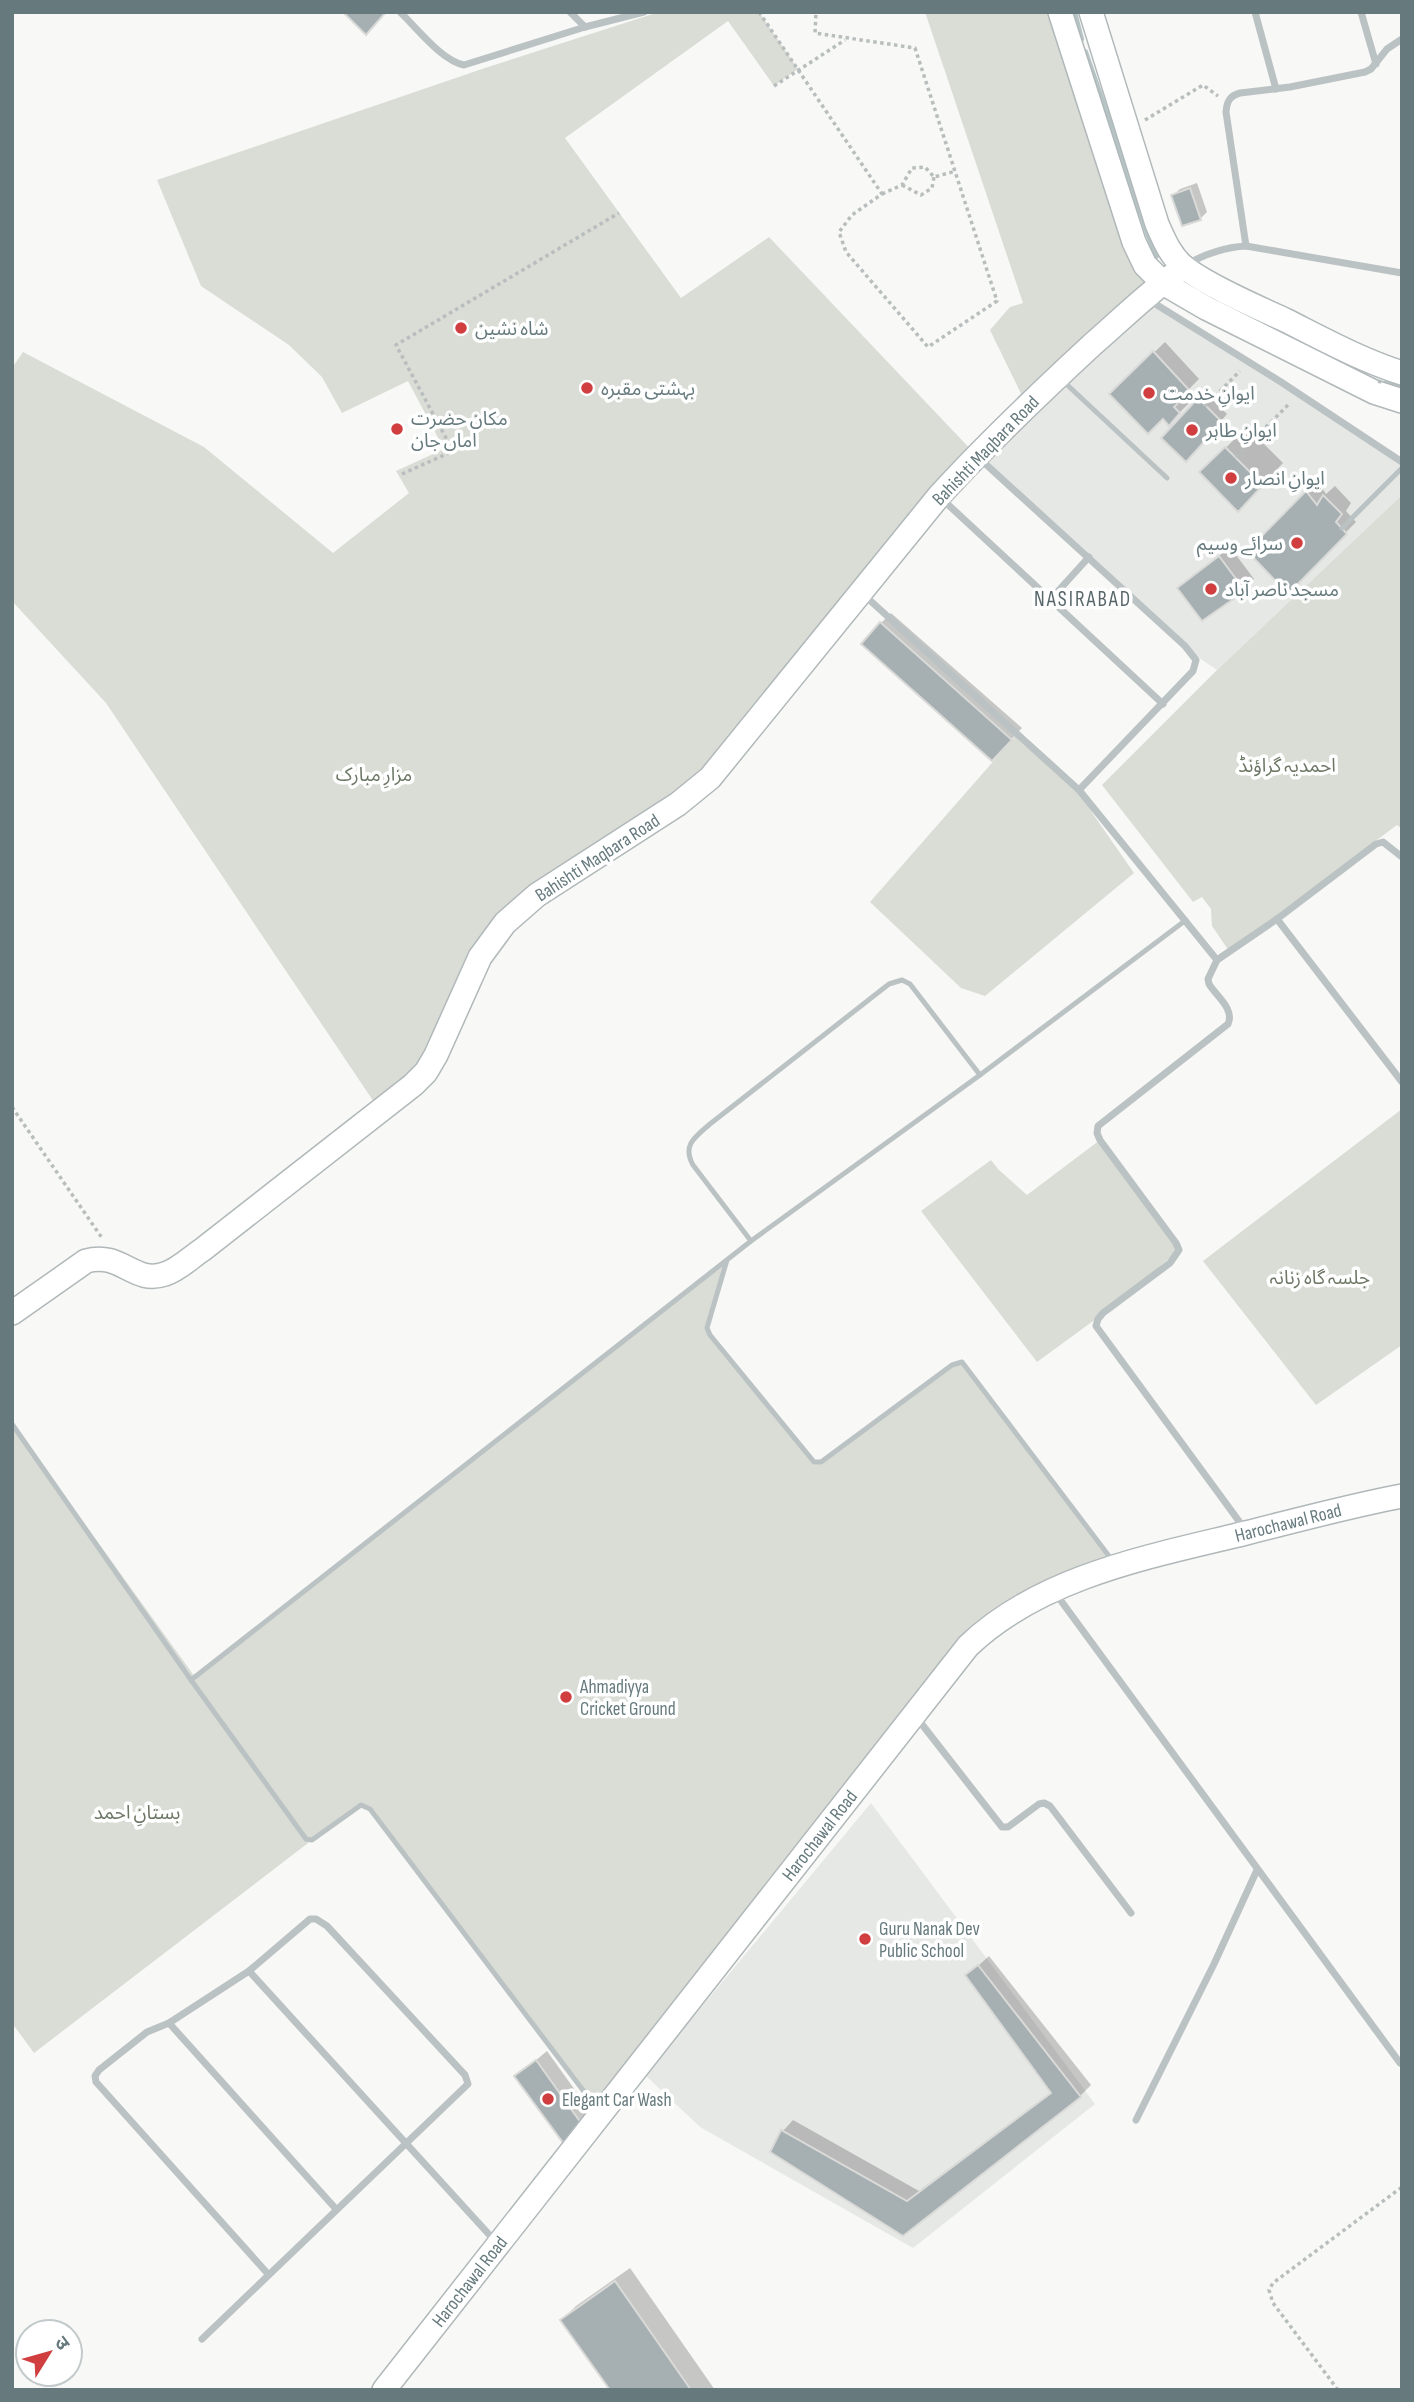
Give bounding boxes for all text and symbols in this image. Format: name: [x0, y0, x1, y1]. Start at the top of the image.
place label: شاہ نشین: [475, 318, 548, 341]
marker: شاہ نشین: [453, 320, 469, 336]
place label: بہشتی مقبرہ: [601, 378, 695, 401]
marker: بہشتی مقبرہ: [579, 380, 595, 396]
place label: ایوانِ خدمت: [1163, 383, 1255, 408]
marker: ایوانِ خدمت: [1141, 385, 1157, 401]
street label: Bahishti Maqbara Road: [928, 391, 1044, 511]
place label: مکان حضرت اماں جان: [411, 408, 508, 453]
place label: ایوانِ طاہر: [1205, 420, 1277, 445]
marker: مکان حضرت اماں جان: [389, 421, 405, 437]
marker: ایوانِ طاہر: [1184, 422, 1200, 438]
place label: ایوانِ انصار: [1244, 468, 1325, 493]
marker: ایوانِ انصار: [1223, 470, 1239, 486]
place label: سرائے وسیم: [1197, 533, 1283, 558]
marker: سرائے وسیم: [1289, 535, 1305, 551]
place label: مسجد ناصر آباد: [1225, 579, 1339, 602]
marker: مسجد ناصر آباد: [1203, 581, 1219, 597]
district label: NASIRABAD: [1034, 587, 1132, 612]
park label: احمدیہ گراؤنڈ: [1238, 755, 1336, 778]
park label: مزارِ مبارک: [336, 764, 412, 789]
street label: Bahishti Maqbara Road: [531, 809, 664, 907]
park label: جلسہ گاہ زنانہ: [1270, 1267, 1370, 1290]
street label: Harochawal Road: [1233, 1499, 1344, 1548]
place label: Ahmadiyya Cricket Ground: [579, 1676, 676, 1721]
marker: Ahmadiyya Cricket Ground: [558, 1689, 574, 1705]
street label: Harochawal Road: [778, 1786, 863, 1886]
park label: بستانِ احمد: [94, 1802, 180, 1827]
place label: Guru Nanak Dev Public School: [879, 1918, 980, 1963]
marker: Guru Nanak Dev Public School: [857, 1931, 873, 1947]
place label: Elegant Car Wash: [562, 2089, 672, 2112]
marker: Elegant Car Wash: [540, 2091, 556, 2107]
street label: Harochawal Road: [428, 2232, 513, 2332]
north arrow: [14, 2318, 84, 2388]
text: उ: [49, 2332, 74, 2356]

